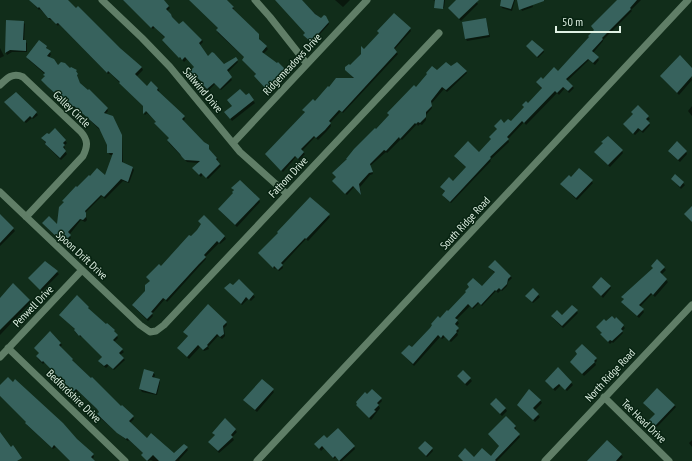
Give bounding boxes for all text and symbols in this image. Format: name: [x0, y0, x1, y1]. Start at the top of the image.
scale bar: [556, 8, 620, 34]
text: 50 m: [562, 14, 583, 29]
street label: Ridgemeadows Drive: [260, 30, 325, 98]
street label: Sailwind Drive: [180, 64, 226, 116]
street label: Galley Circle: [50, 88, 94, 131]
street label: Fathom Drive: [265, 153, 311, 200]
street label: South Ridge Road: [437, 193, 493, 252]
street label: Spoon Drift Drive: [53, 228, 111, 283]
street label: Penwell Drive: [10, 282, 57, 330]
street label: North Ridge Road: [582, 346, 638, 404]
street label: Bedfordshire Drive: [44, 366, 105, 426]
street label: Tee Head Drive: [619, 396, 670, 446]

